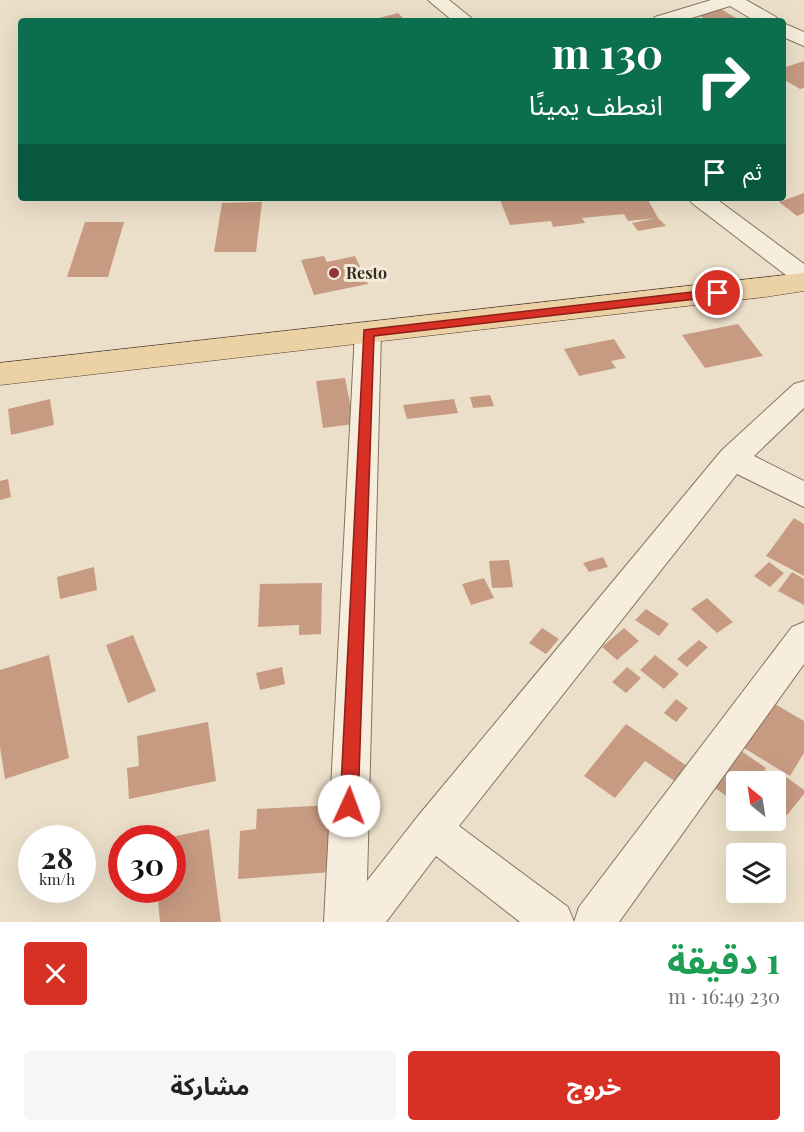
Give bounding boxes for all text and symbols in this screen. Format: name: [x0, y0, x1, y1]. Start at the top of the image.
text: 130 m: [552, 24, 663, 80]
icon: right: [684, 42, 762, 120]
text: انعطف يمينًا: [529, 86, 663, 122]
icon: arrive: [698, 156, 731, 189]
text: ثم: [743, 156, 762, 186]
place label: Resto: [346, 262, 387, 283]
marker: Resto: [327, 266, 341, 280]
pin: [692, 267, 743, 318]
icon: arrive: [701, 276, 734, 309]
north arrow: [726, 771, 786, 831]
map controls: [726, 771, 786, 903]
position arrow: [317, 774, 381, 838]
speed limit sign: 30: [108, 825, 186, 903]
text: 28: [41, 837, 73, 877]
button: layers: [726, 843, 786, 903]
text: km/h: [39, 869, 75, 889]
text: 1 دقيقة: [667, 935, 780, 983]
button: close: [24, 942, 87, 1005]
text: 230 m · 16:49: [668, 982, 780, 1009]
button: مشاركة: [24, 1051, 396, 1120]
button: خروج: [408, 1051, 780, 1120]

